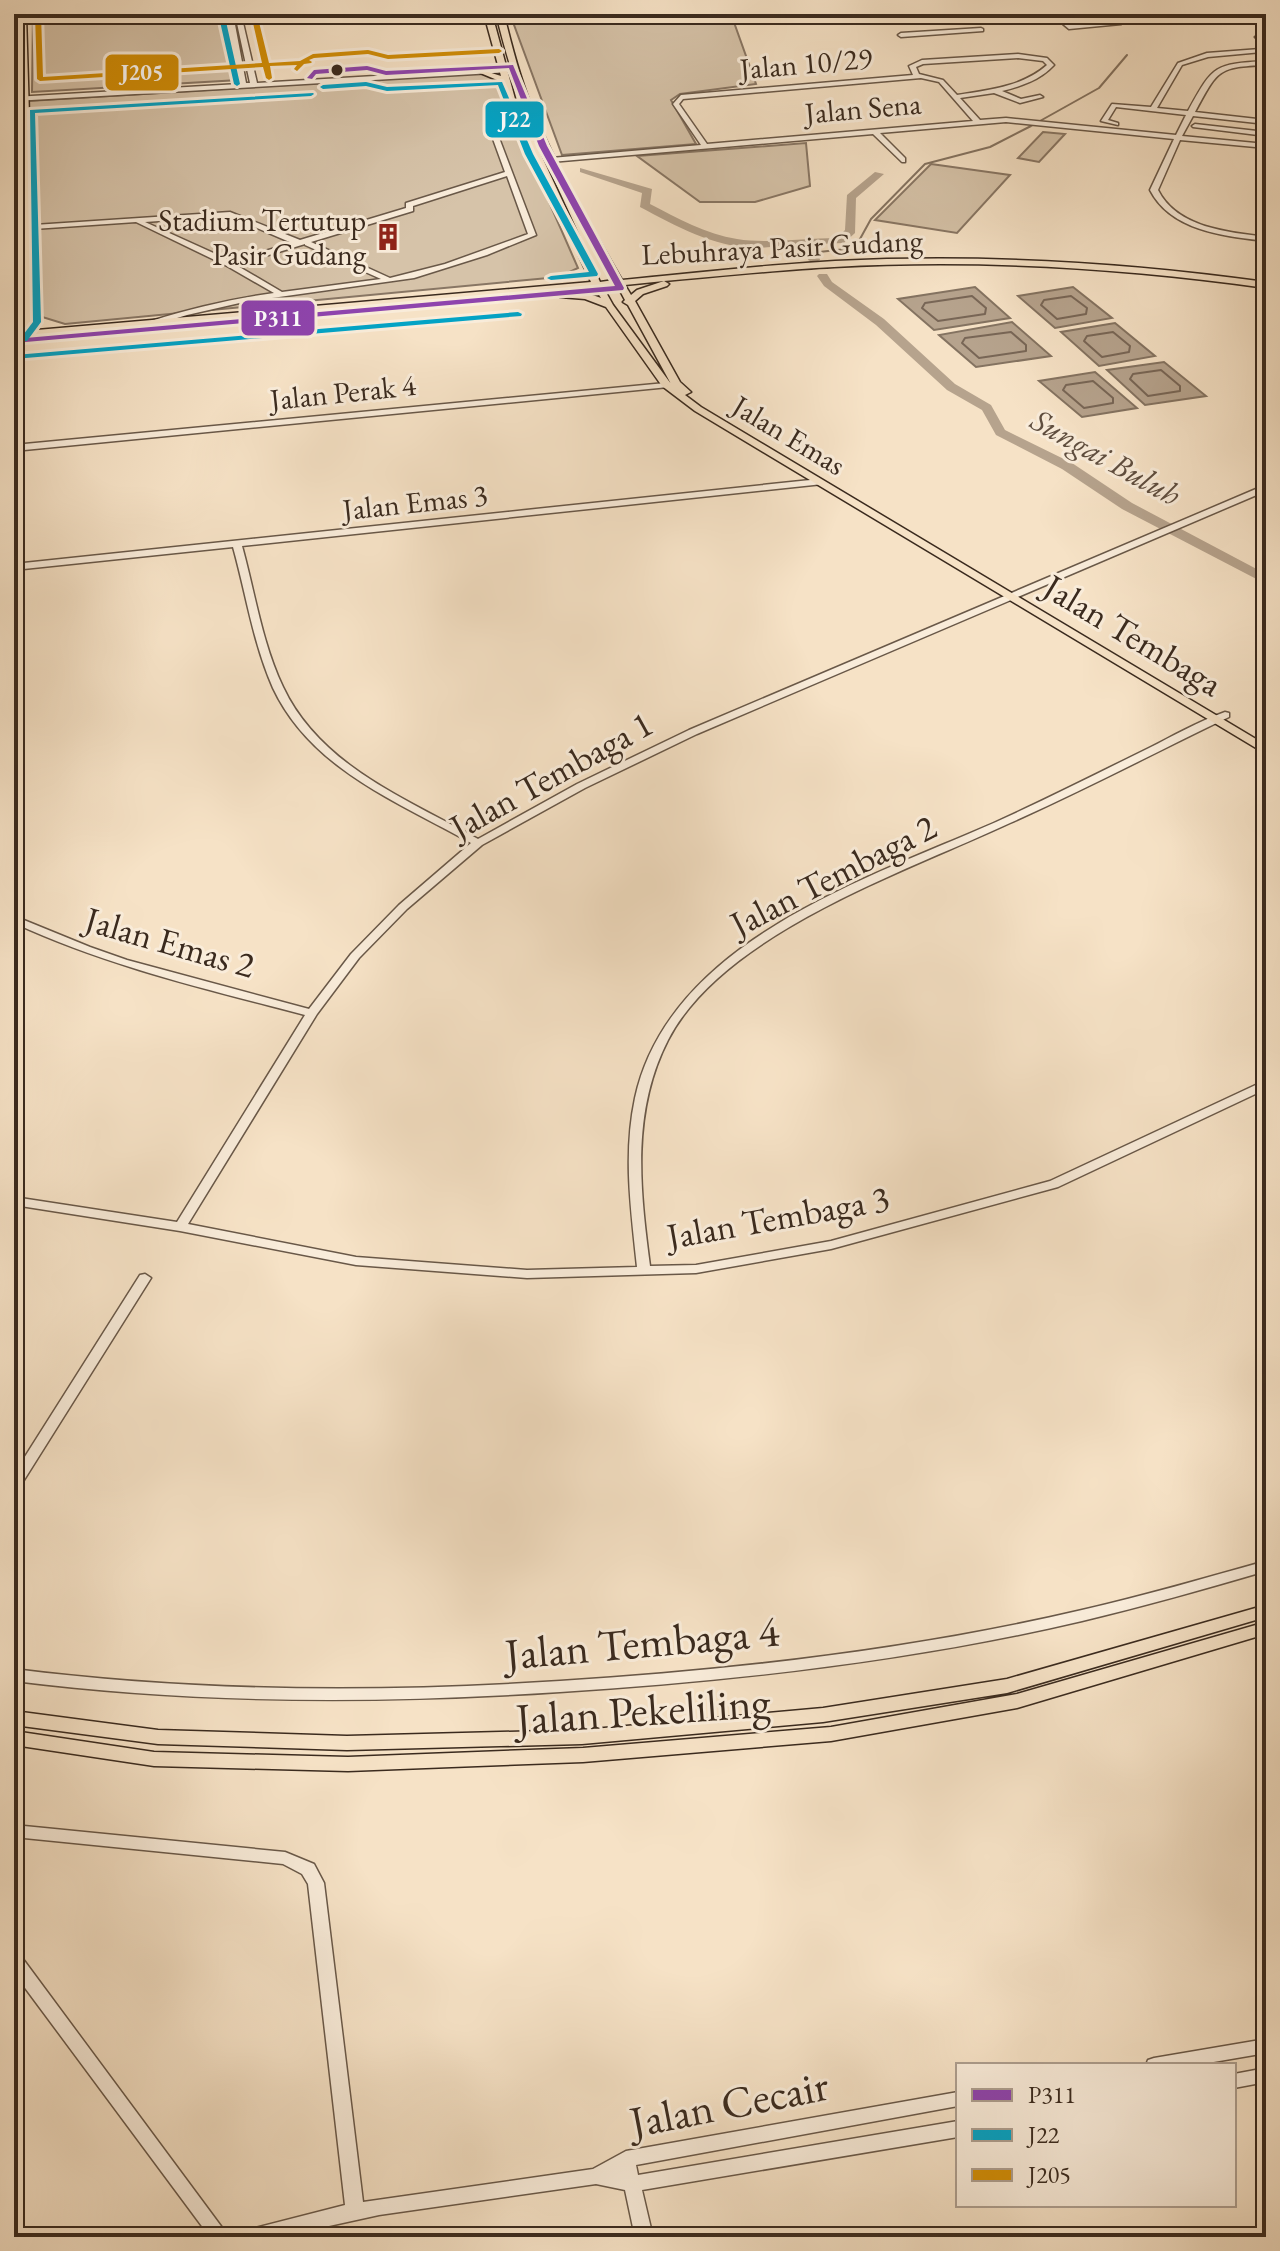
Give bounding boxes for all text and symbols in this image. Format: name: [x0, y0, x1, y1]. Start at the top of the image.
street label: Jalan 10/29: [735, 38, 874, 88]
line badge: J205: [104, 53, 180, 92]
text: J205: [118, 58, 164, 87]
unlabelled marker: [329, 62, 345, 78]
street label: Jalan Sena: [800, 83, 923, 133]
line badge: J22: [484, 100, 545, 139]
text: J22: [497, 105, 531, 134]
place label: Stadium Tertutup Pasir Gudang: [158, 201, 367, 274]
street label: Lebuhraya Pasir Gudang: [640, 220, 925, 274]
building icon: Stadium Tertutup Pasir Gudang: [373, 222, 403, 252]
line badge: P311: [240, 299, 316, 337]
text: P311: [254, 304, 302, 333]
street label: Jalan Perak 4: [265, 365, 418, 419]
street label: Jalan Emas: [723, 385, 853, 484]
water label: Sungai Buluh: [1023, 398, 1189, 516]
street label: Jalan Emas 3: [338, 475, 489, 529]
street label: Jalan Tembaga: [1032, 562, 1232, 707]
street label: Jalan Tembaga 1: [439, 700, 661, 852]
street label: Jalan Tembaga 2: [719, 803, 944, 948]
street label: Jalan Emas 2: [77, 895, 260, 989]
street label: Jalan Tembaga 3: [660, 1174, 893, 1260]
street label: Jalan Tembaga 4: [499, 1602, 782, 1683]
street label: Jalan Pekeliling: [510, 1673, 773, 1748]
street label: Jalan Cecair: [621, 2056, 833, 2151]
legend: [956, 2063, 1236, 2207]
text: P311: [1028, 2079, 1076, 2110]
text: J22: [1026, 2119, 1060, 2150]
text: J205: [1026, 2159, 1071, 2190]

